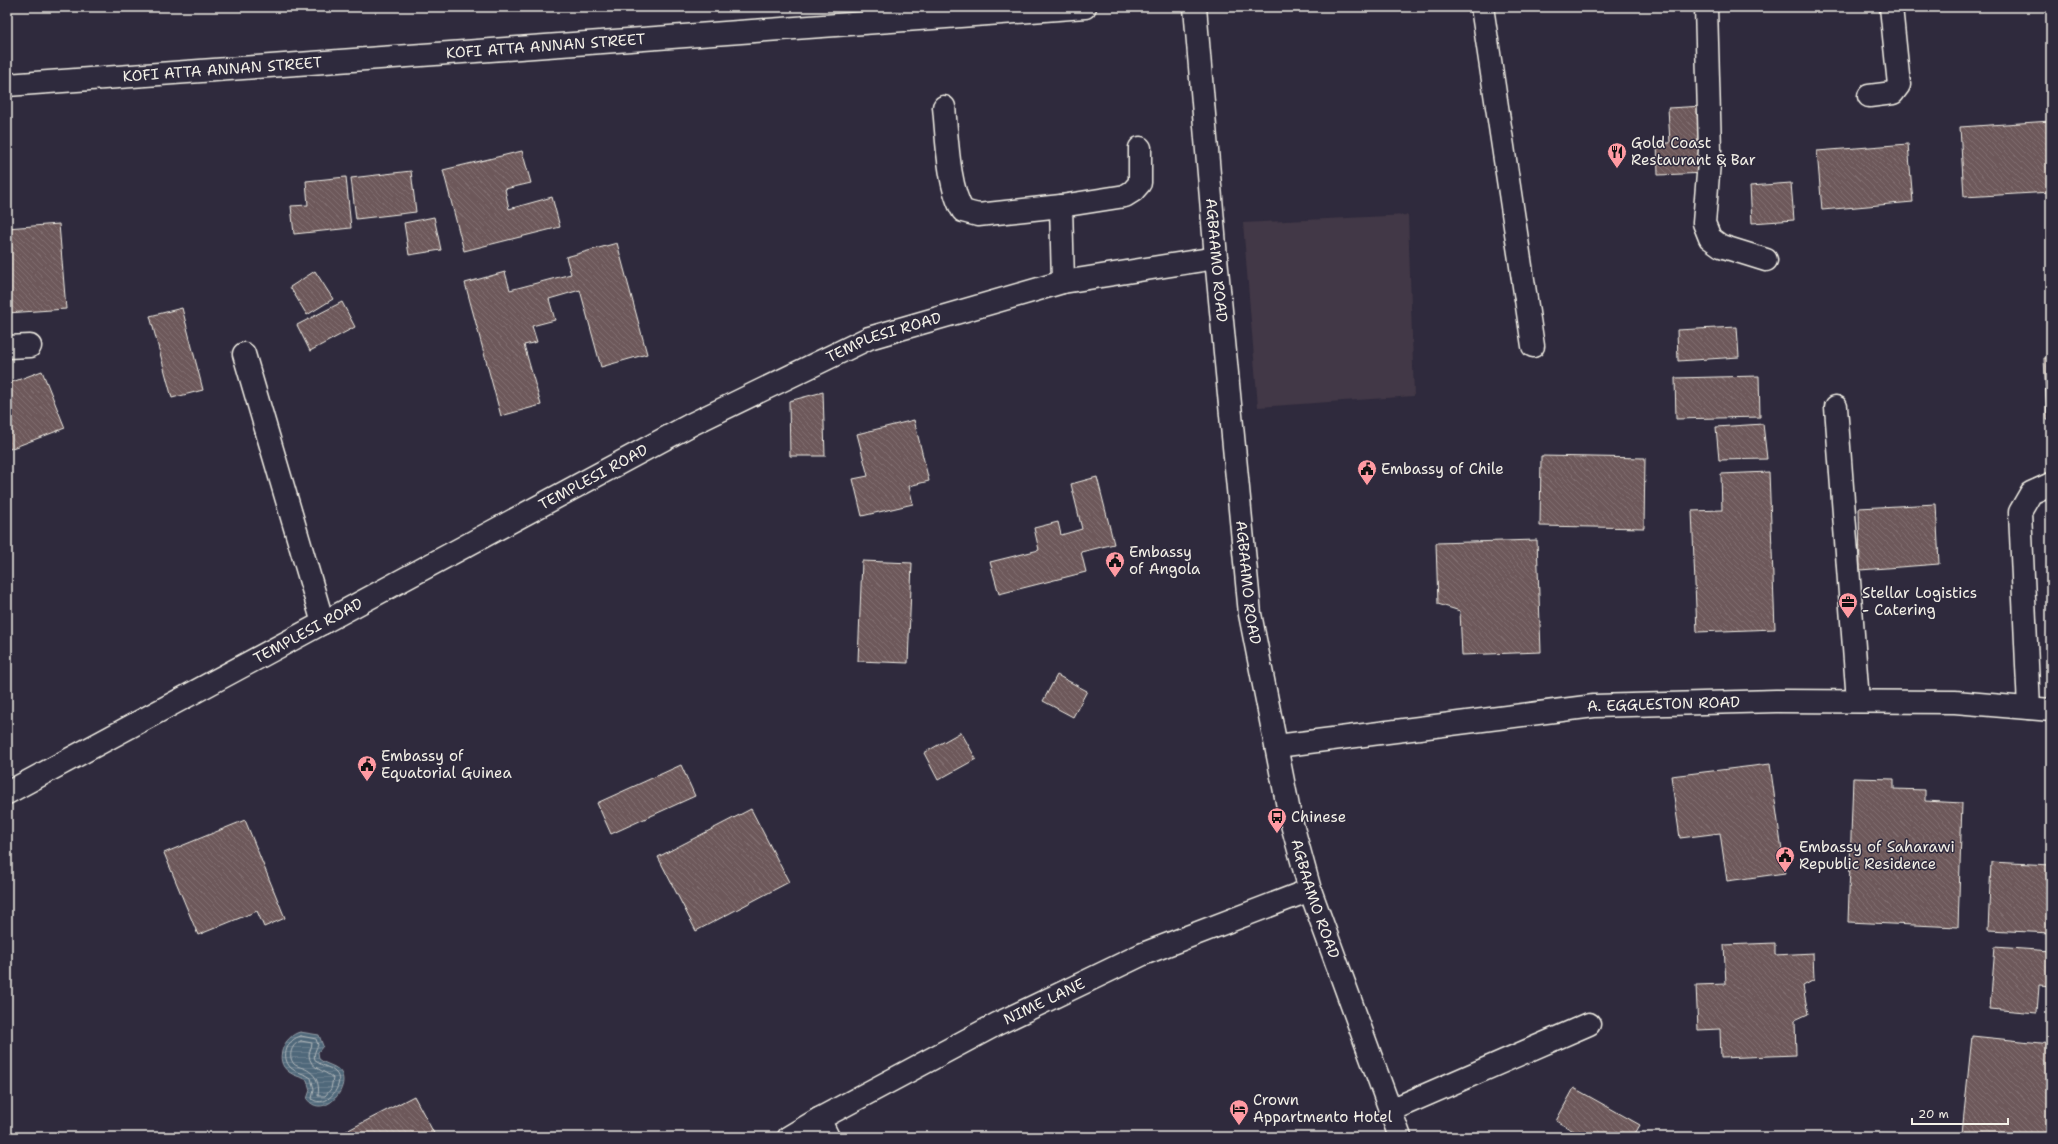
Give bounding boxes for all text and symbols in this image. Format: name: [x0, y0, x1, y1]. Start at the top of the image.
street label: KOFI ATTA ANNAN STREET: [445, 29, 646, 63]
street label: KOFI ATTA ANNAN STREET: [122, 52, 323, 87]
place label: Gold Coast Restaurant & Bar: [1631, 133, 1756, 170]
restaurant icon: Gold Coast Restaurant & Bar: [1606, 141, 1628, 169]
street label: AGBAAMO ROAD: [1201, 197, 1232, 323]
street label: TEMPLESI ROAD: [823, 308, 944, 367]
street label: TEMPLESI ROAD: [535, 440, 652, 515]
public building icon: Embassy of Chile: [1356, 458, 1378, 486]
place label: Embassy of Chile: [1381, 459, 1504, 479]
street label: AGBAAMO ROAD: [1231, 520, 1266, 646]
place label: Embassy of Angola: [1129, 542, 1201, 579]
public building icon: Embassy of Angola: [1104, 550, 1126, 578]
place label: Stellar Logistics - Catering: [1862, 583, 1977, 620]
office icon: Stellar Logistics - Catering: [1837, 591, 1859, 619]
street label: TEMPLESI ROAD: [250, 593, 366, 668]
street label: A. EGGLESTON ROAD: [1586, 692, 1740, 717]
place label: Embassy of Equatorial Guinea: [381, 746, 512, 783]
public building icon: Embassy of Equatorial Guinea: [356, 754, 378, 782]
bus stop icon: Chinese: [1266, 806, 1288, 834]
place label: Chinese: [1291, 807, 1346, 827]
street label: AGBAAMO ROAD: [1286, 837, 1344, 961]
place label: Embassy of Saharawi Republic Residence: [1799, 837, 1955, 874]
public building icon: Embassy of Saharawi Republic Residence: [1774, 845, 1796, 873]
street label: NIME LANE: [1000, 974, 1088, 1029]
place label: Crown Appartmento Hotel: [1253, 1090, 1393, 1127]
hotel icon: Crown Appartmento Hotel: [1228, 1098, 1250, 1126]
scale bar: [1912, 1100, 2008, 1126]
text: 20 m: [1918, 1106, 1949, 1122]

